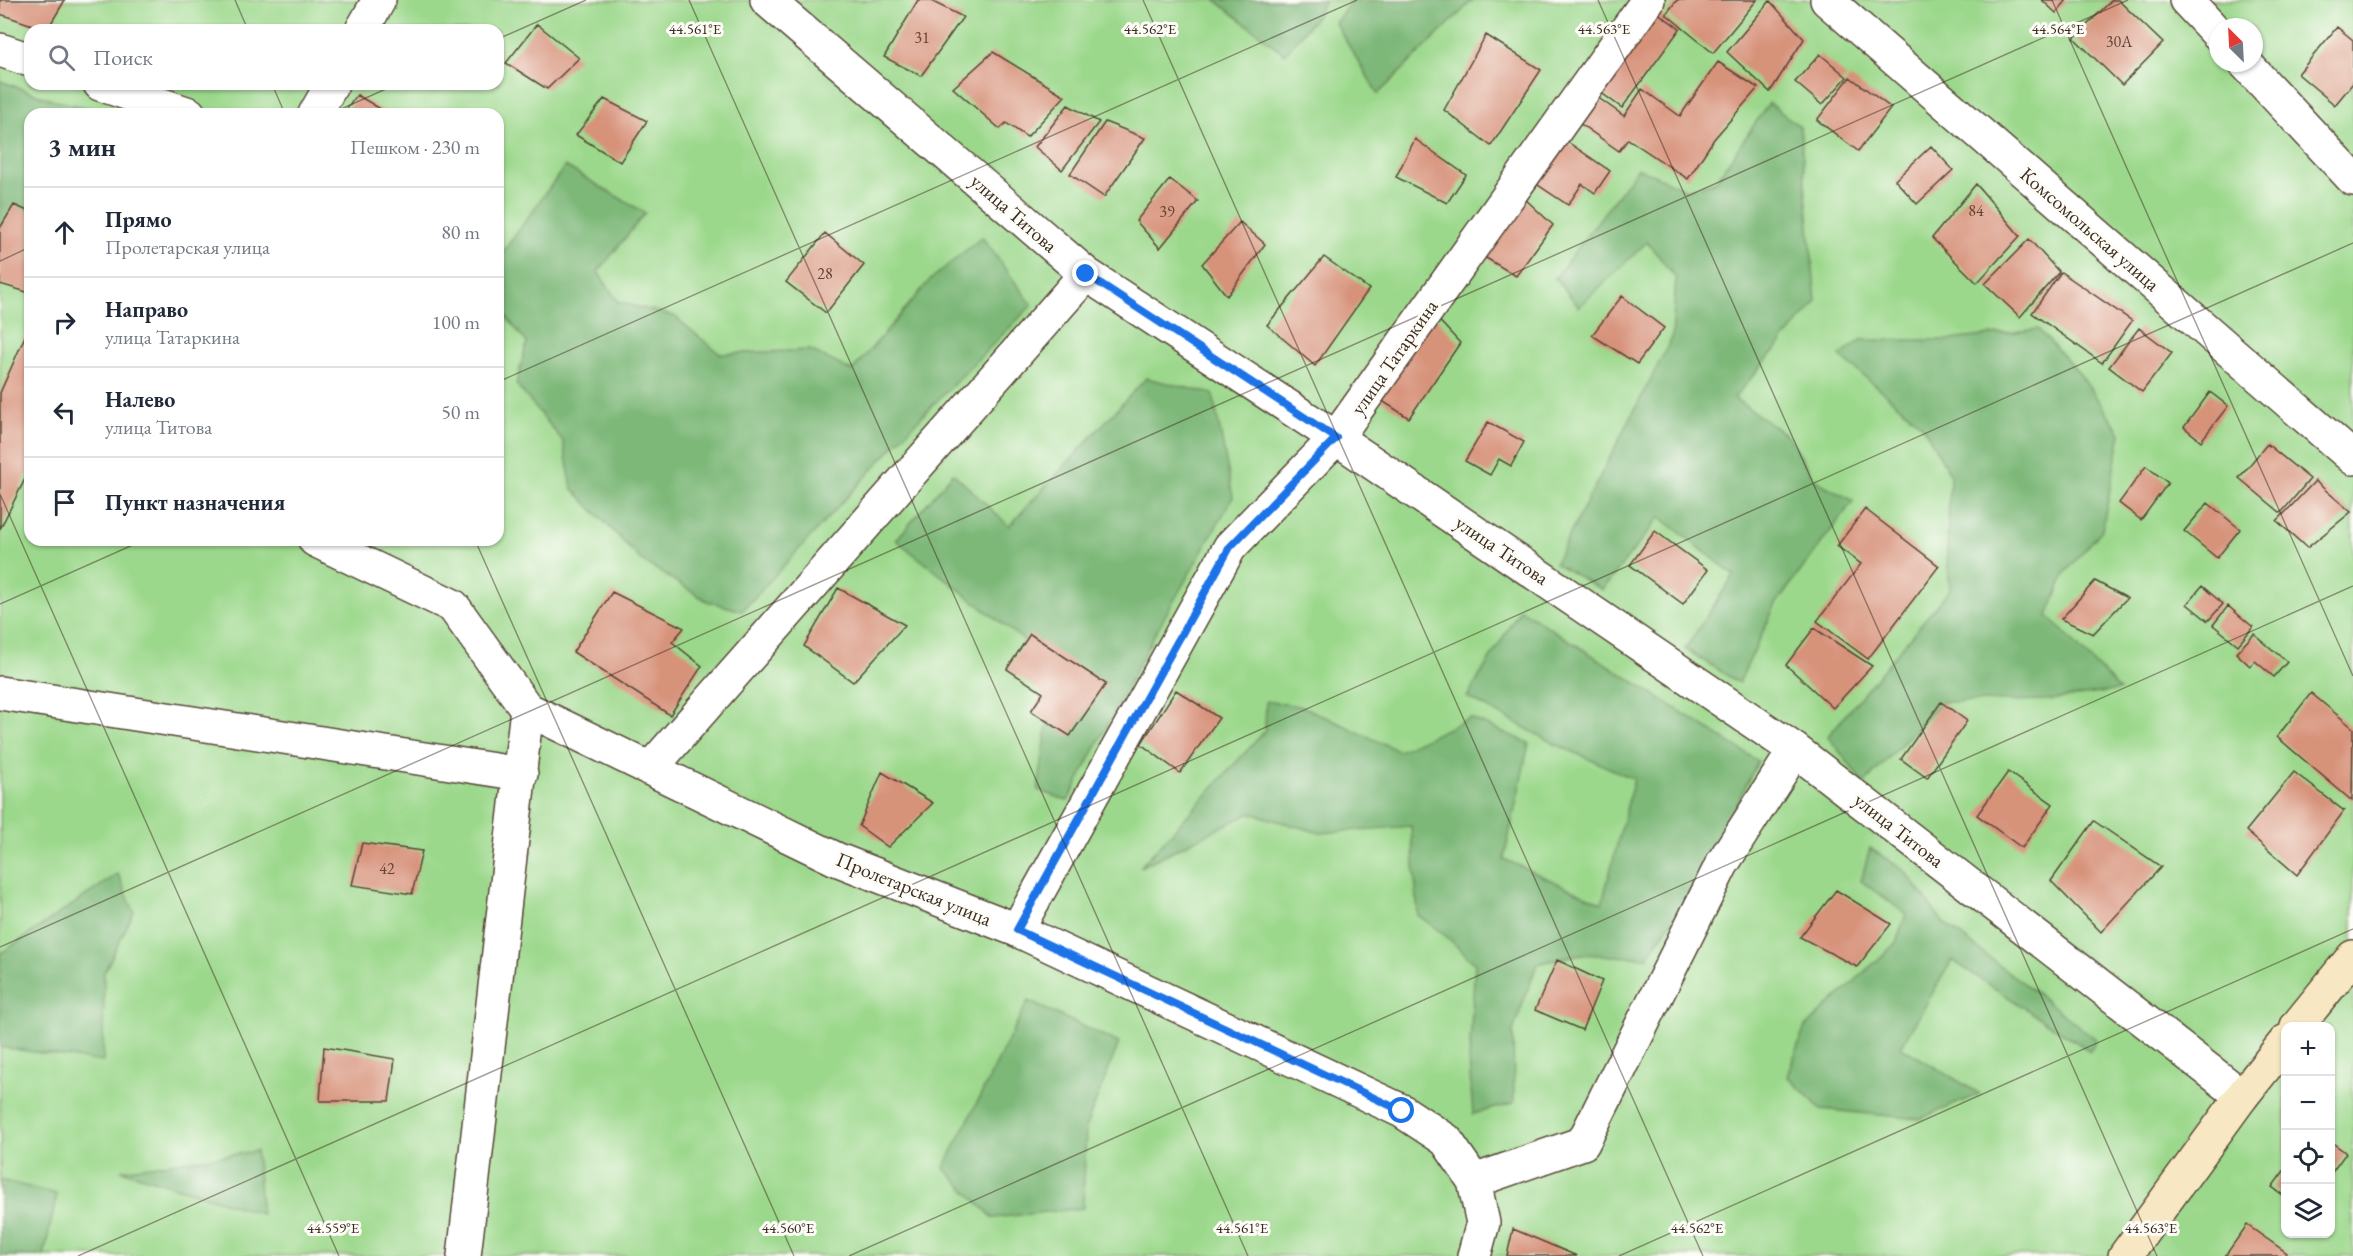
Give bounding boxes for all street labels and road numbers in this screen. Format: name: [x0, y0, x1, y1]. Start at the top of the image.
street label: Комсомольская улица: [2015, 161, 2165, 297]
street label: улица Титова: [965, 168, 1063, 258]
street label: улица Татаркина: [1345, 294, 1443, 420]
street label: улица Титова: [1450, 509, 1554, 591]
street label: улица Титова: [1849, 787, 1949, 873]
street label: Пролетарская улица: [833, 846, 995, 932]

